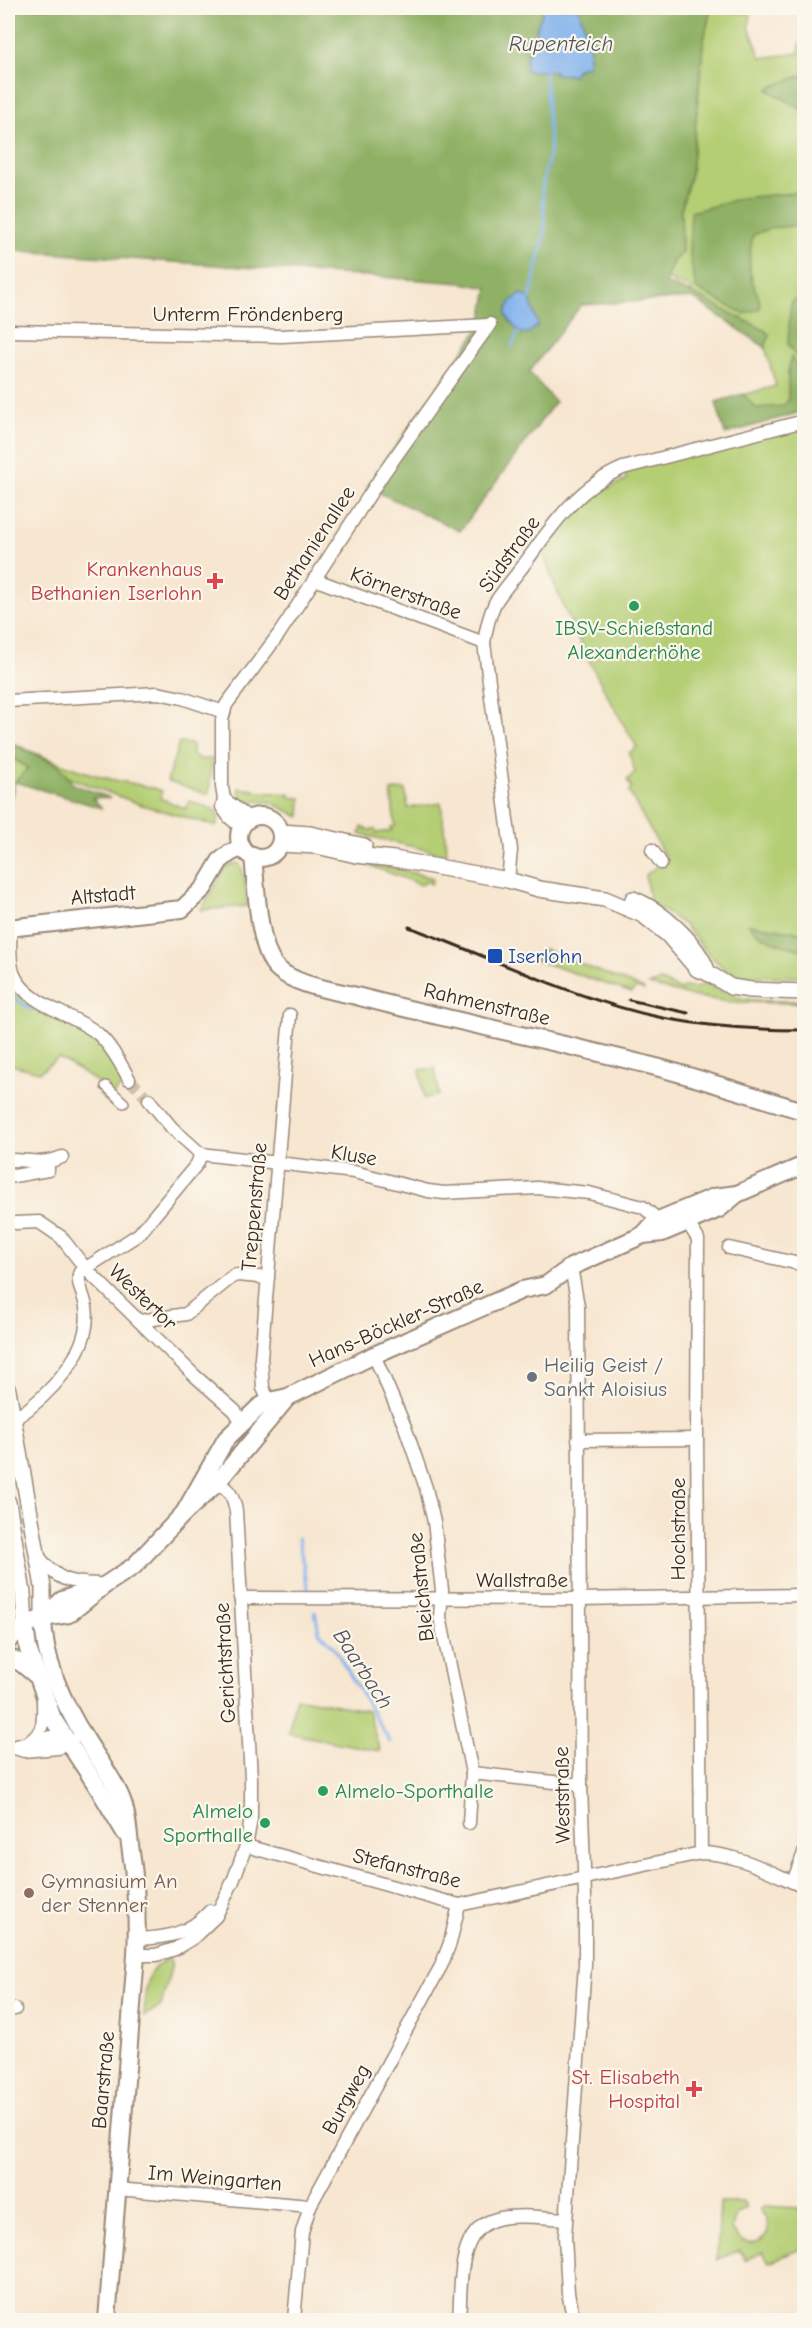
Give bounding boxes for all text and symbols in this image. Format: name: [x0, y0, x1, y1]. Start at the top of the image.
water label: Rupenteich: [509, 31, 613, 57]
street label: Unterm Fröndenberg: [152, 302, 344, 326]
street label: Bethanienallee: [268, 481, 360, 605]
street label: Südstraße: [473, 511, 545, 597]
place label: Krankenhaus Bethanien Iserlohn: [30, 557, 202, 605]
street label: Körnerstraße: [347, 562, 465, 624]
marker: Krankenhaus Bethanien Iserlohn: [206, 572, 224, 590]
marker: IBSV-Schießstand Alexanderhöhe: [627, 599, 641, 613]
place label: IBSV-Schießstand Alexanderhöhe: [555, 616, 713, 664]
street label: Altstadt: [70, 880, 137, 910]
place label: Iserlohn: [508, 944, 582, 968]
marker: Iserlohn: [486, 947, 504, 965]
street label: Rahmenstraße: [421, 978, 553, 1030]
street label: Kluse: [329, 1139, 379, 1171]
street label: Treppenstraße: [236, 1142, 272, 1272]
street label: Westertor: [104, 1259, 182, 1336]
street label: Hans-Böckler-Straße: [305, 1274, 487, 1372]
place label: Heilig Geist / Sankt Aloisius: [544, 1353, 667, 1401]
marker: Heilig Geist / Sankt Aloisius: [525, 1370, 539, 1384]
street label: Hochstraße: [666, 1478, 690, 1580]
street label: Bleichstraße: [403, 1531, 439, 1643]
street label: Wallstraße: [476, 1568, 568, 1592]
street label: Gerichtstraße: [210, 1602, 240, 1724]
water label: Baarbach: [327, 1624, 399, 1714]
street label: Weststraße: [549, 1746, 575, 1844]
place label: Almelo-Sporthalle: [335, 1779, 494, 1803]
marker: Almelo-Sporthalle: [316, 1784, 330, 1798]
place label: Almelo Sporthalle: [163, 1799, 253, 1847]
marker: Almelo Sporthalle: [258, 1816, 272, 1830]
street label: Stefanstraße: [350, 1843, 464, 1893]
place label: Gymnasium An der Stenner: [41, 1869, 178, 1917]
marker: Gymnasium An der Stenner: [22, 1886, 36, 1900]
street label: Baarstraße: [87, 2030, 119, 2130]
street label: Burgweg: [317, 2060, 375, 2138]
place label: St. Elisabeth Hospital: [572, 2065, 680, 2113]
marker: St. Elisabeth Hospital: [685, 2080, 703, 2098]
street label: Im Weingarten: [147, 2160, 283, 2196]

